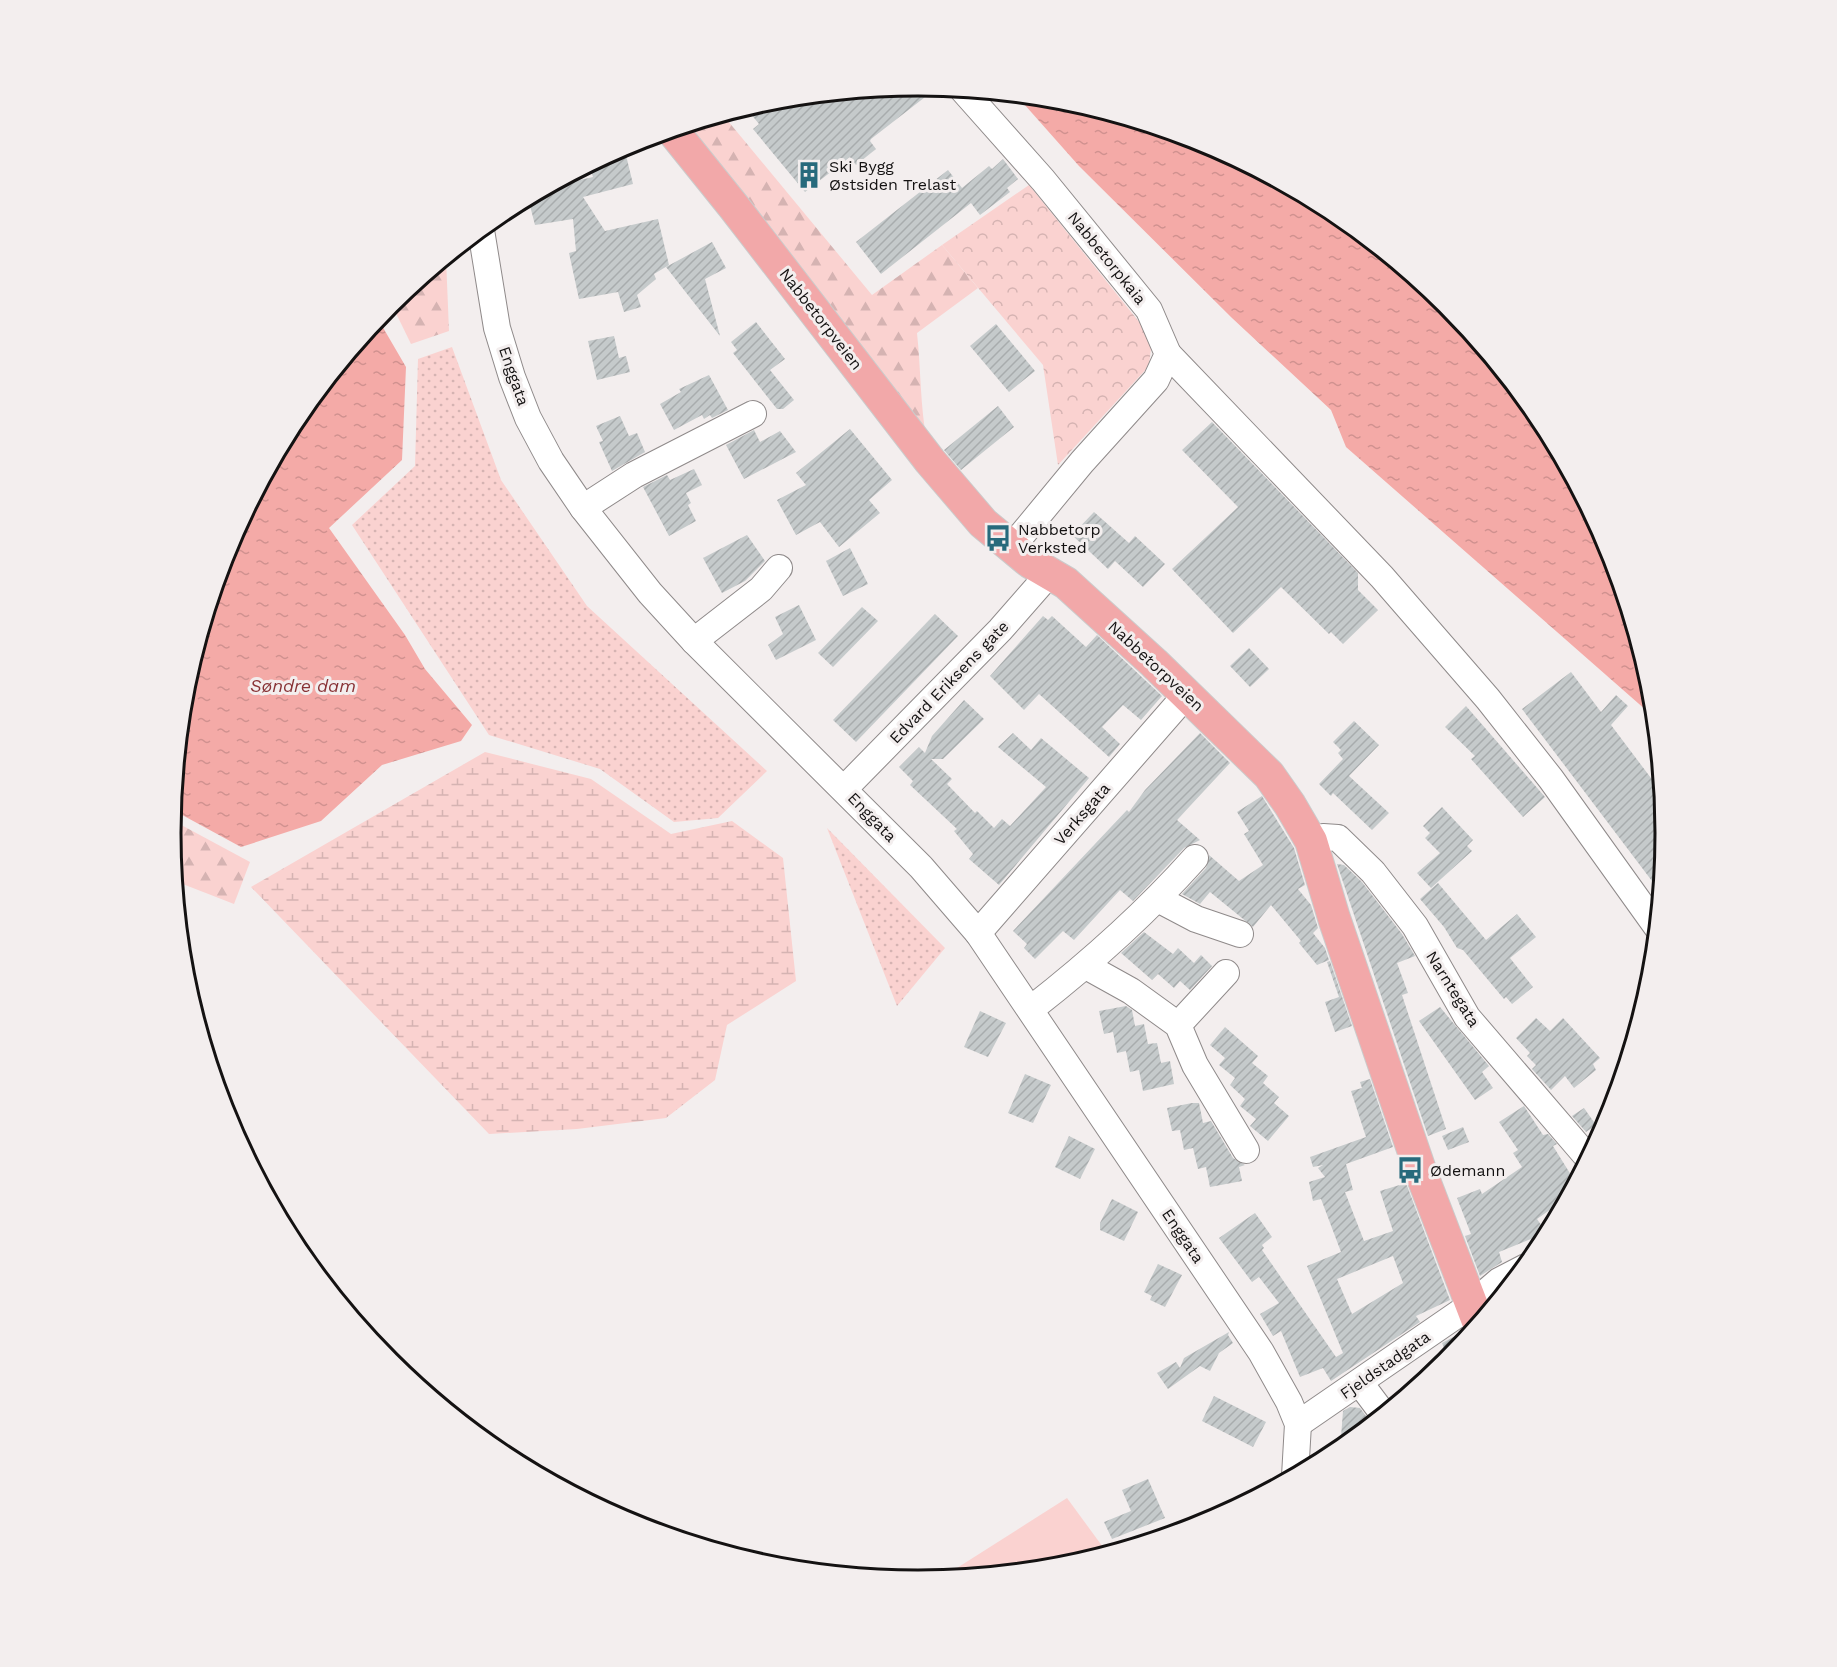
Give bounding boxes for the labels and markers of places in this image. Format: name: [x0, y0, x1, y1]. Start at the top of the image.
place label: Ski Bygg Østsiden Trelast: [829, 157, 956, 194]
building icon: Ski Bygg Østsiden Trelast: [794, 160, 824, 190]
place label: Nabbetorp Verksted: [1018, 520, 1101, 557]
bus stop icon: Nabbetorp Verksted: [983, 523, 1013, 553]
bus stop icon: Ødemann: [1395, 1155, 1425, 1185]
place label: Ødemann: [1430, 1161, 1505, 1180]

